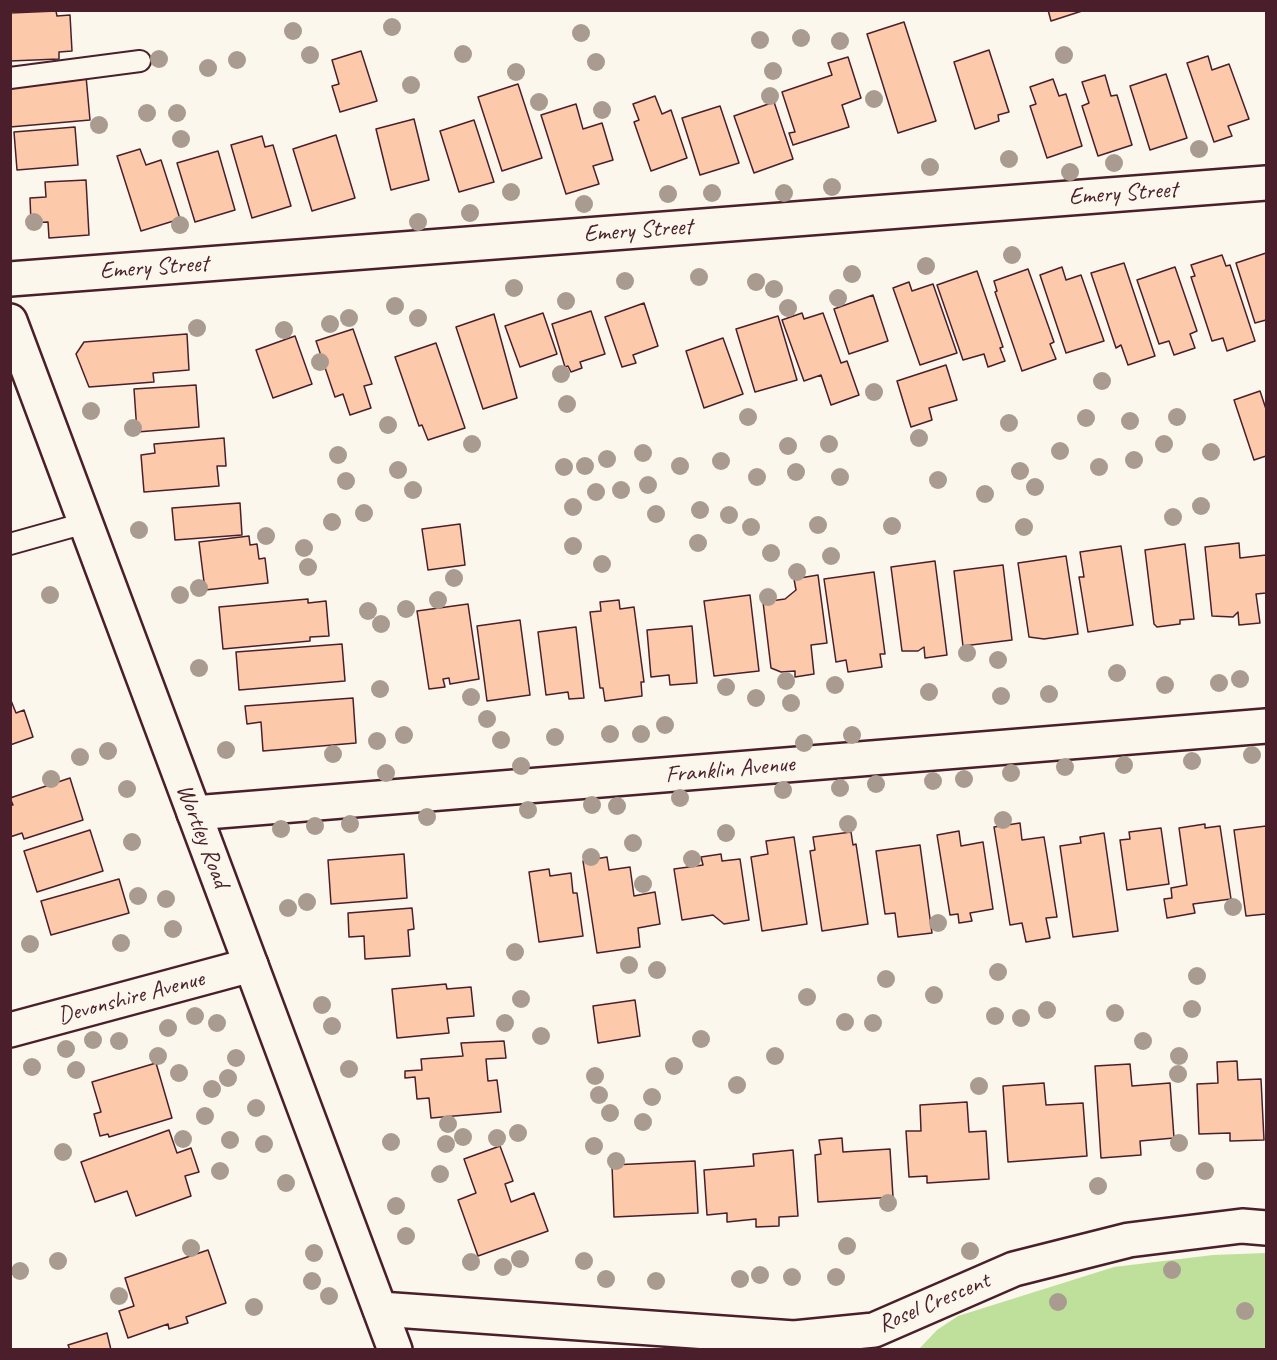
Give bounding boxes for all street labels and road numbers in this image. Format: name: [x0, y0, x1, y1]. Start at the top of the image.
street label: Emery Street: [1068, 176, 1178, 212]
street label: Emery Street: [583, 213, 693, 249]
street label: Emery Street: [99, 250, 209, 286]
street label: Franklin Avenue: [664, 750, 796, 790]
street label: Wortley Road: [169, 780, 235, 892]
street label: Devonshire Avenue: [55, 965, 207, 1031]
street label: Rosel Crescent: [874, 1267, 994, 1339]

